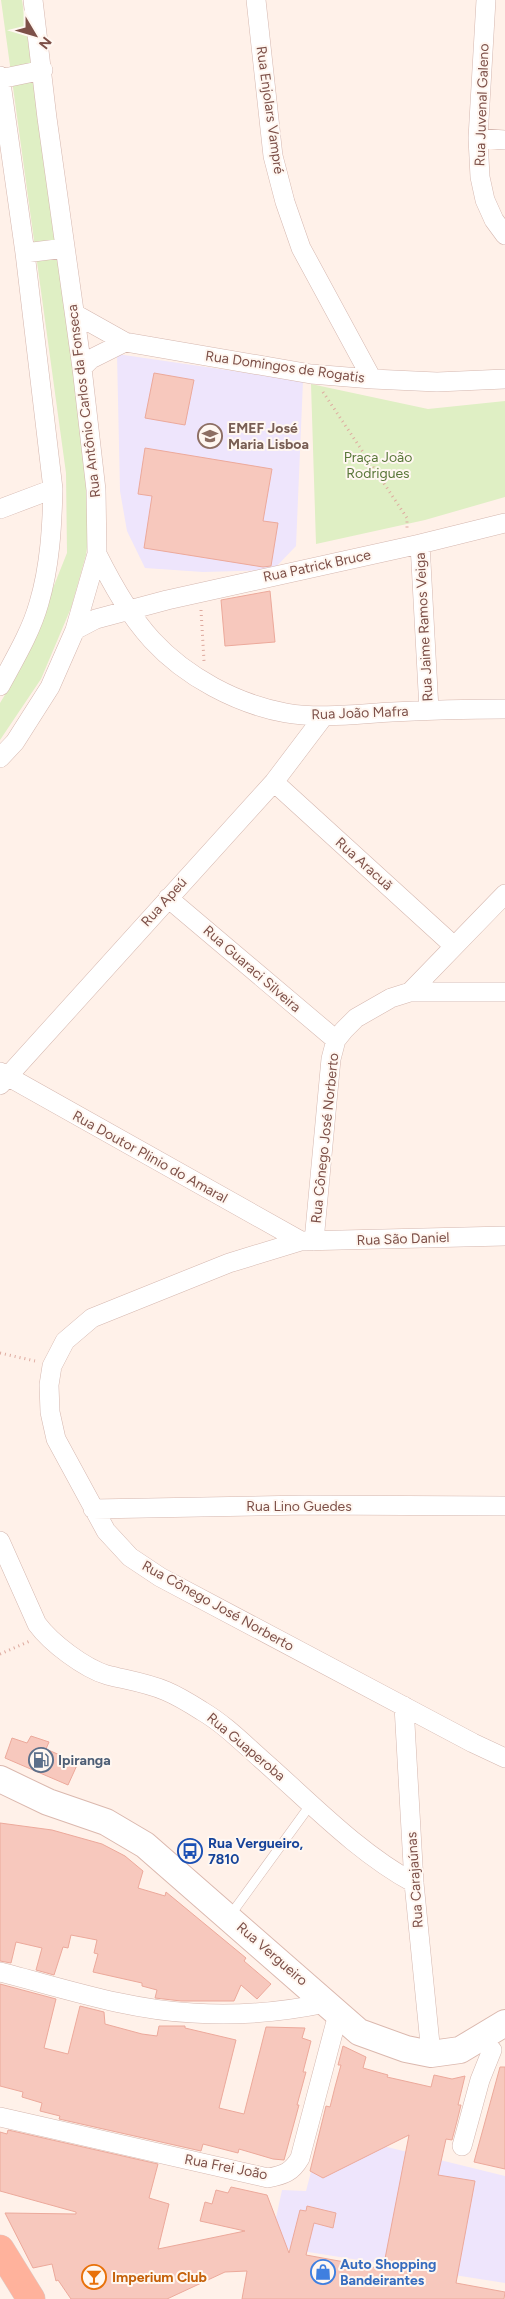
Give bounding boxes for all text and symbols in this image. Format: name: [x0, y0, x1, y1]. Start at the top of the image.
north arrow: [10, 10, 60, 60]
text: N: [35, 33, 55, 52]
street label: Rua Juvenal Galeno: [471, 43, 493, 167]
street label: Rua Enjolars Vampré: [253, 45, 287, 175]
street label: Rua Antônio Carlos da Fonseca: [64, 303, 104, 499]
street label: Rua Domingos de Rogatis: [204, 347, 366, 387]
place label: EMEF José Maria Lisboa: [228, 420, 309, 453]
school or university icon: EMEF José Maria Lisboa: [197, 423, 223, 449]
park label: Praça João Rodrigues: [344, 449, 412, 482]
street label: Rua Patrick Bruce: [262, 546, 373, 586]
street label: Rua Jaime Ramos Veiga: [412, 552, 436, 702]
street label: Rua João Mafra: [311, 703, 409, 723]
street label: Rua Aracuã: [332, 834, 396, 894]
street label: Rua Apeú: [137, 874, 191, 930]
street label: Rua Guaraci Silveira: [200, 922, 304, 1016]
street label: Rua Cônego José Norberto: [308, 1052, 342, 1224]
street label: Rua Doutor Plinio do Amaral: [70, 1107, 230, 1207]
street label: Rua São Daniel: [356, 1229, 450, 1249]
street label: Rua Lino Guedes: [246, 1498, 352, 1515]
street label: Rua Cônego José Norberto: [139, 1557, 297, 1655]
street label: Rua Guaperoba: [203, 1709, 289, 1785]
fuel station icon: Ipiranga: [28, 1747, 54, 1773]
place label: Ipiranga: [58, 1752, 111, 1769]
street label: Rua Carajaúnas: [403, 1831, 427, 1929]
place label: Rua Vergueiro, 7810: [208, 1835, 304, 1868]
bus stop icon: Rua Vergueiro, 7810: [177, 1838, 203, 1864]
street label: Rua Vergueiro: [233, 1919, 311, 1989]
street label: Rua Frei João: [183, 2151, 269, 2183]
place label: Auto Shopping Bandeirantes: [340, 2256, 436, 2289]
shop icon: Auto Shopping Bandeirantes: [310, 2259, 336, 2285]
bar icon: Imperium Club: [81, 2264, 107, 2290]
place label: Imperium Club: [112, 2269, 207, 2286]

